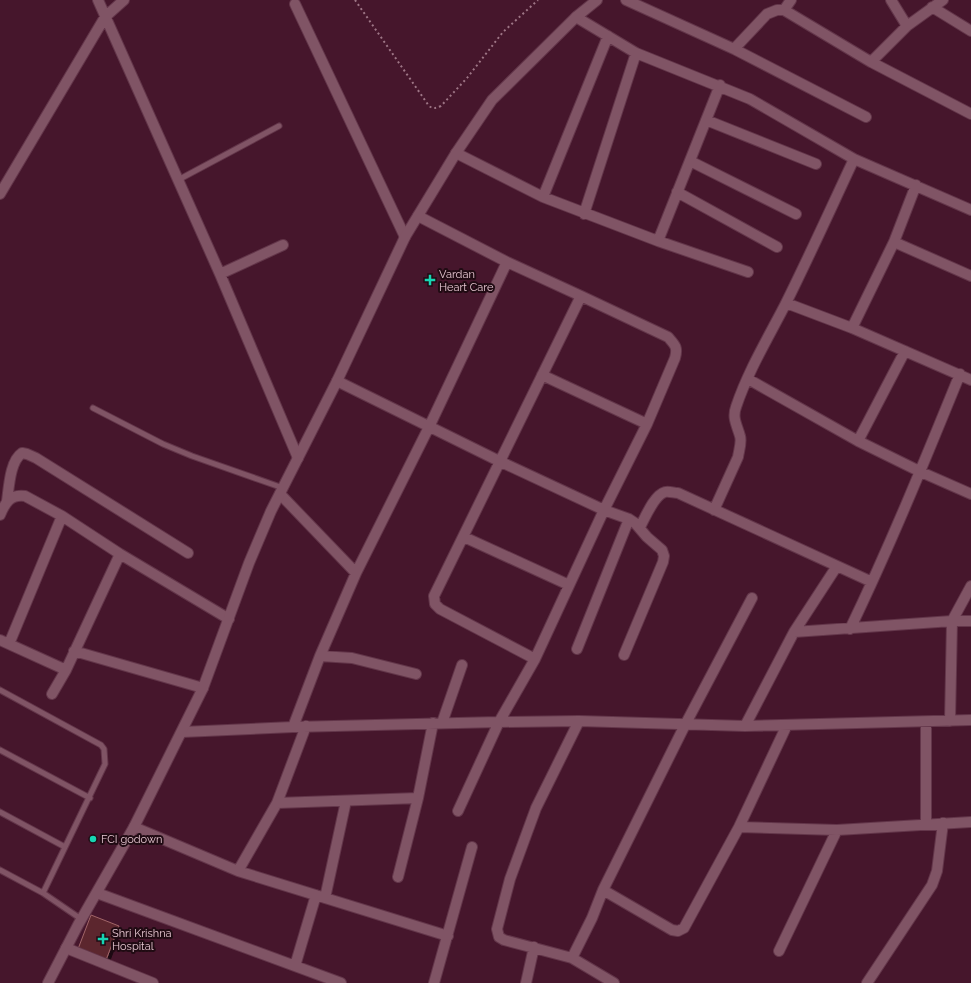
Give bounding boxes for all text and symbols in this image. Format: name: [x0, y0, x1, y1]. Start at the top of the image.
place label: Vardan Heart Care: [439, 268, 494, 294]
marker: Vardan Heart Care: [424, 274, 436, 286]
place label: FCI godown: [101, 833, 162, 846]
marker: FCI godown: [88, 834, 98, 844]
place label: Shri Krishna Hospital: [112, 927, 172, 953]
marker: Shri Krishna Hospital: [97, 933, 109, 945]

